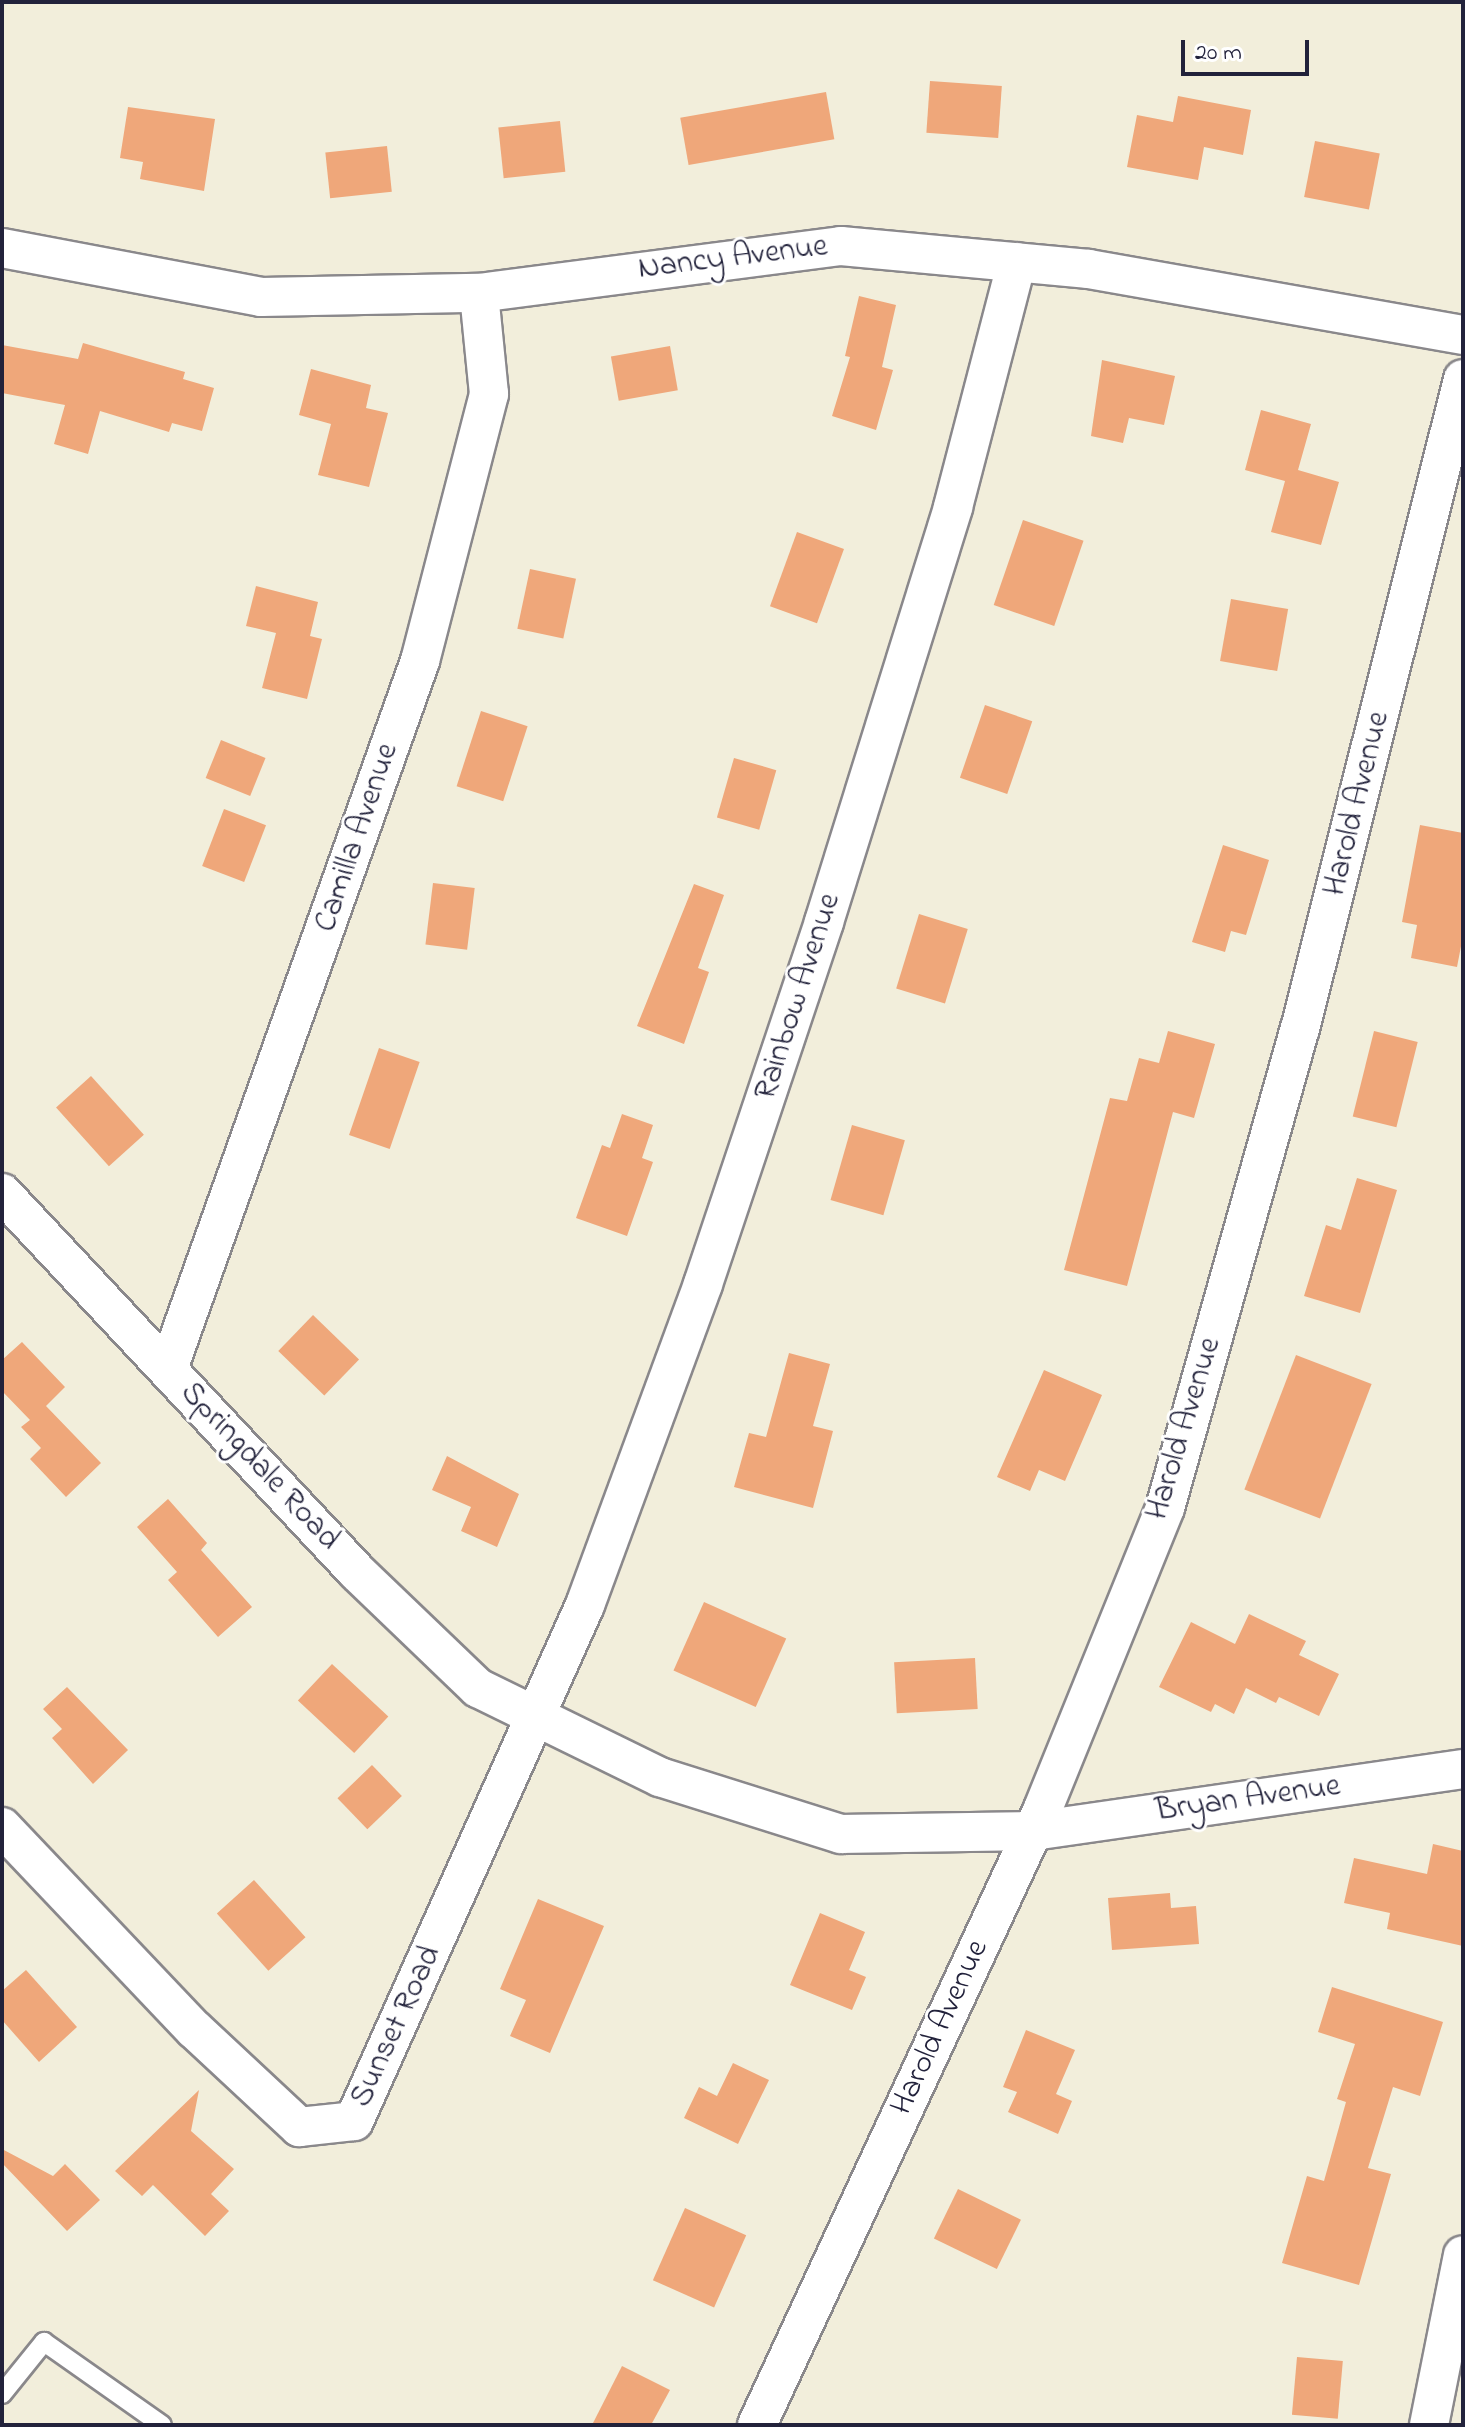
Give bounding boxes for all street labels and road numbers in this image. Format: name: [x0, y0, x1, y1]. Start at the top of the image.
street label: Nancy Avenue: [636, 228, 830, 290]
street label: Harold Avenue: [1317, 708, 1399, 900]
street label: Camilla Avenue: [308, 739, 408, 937]
street label: Rainbow Avenue: [748, 889, 850, 1105]
street label: Harold Avenue: [1139, 1333, 1231, 1525]
street label: Springdale Road: [171, 1375, 347, 1559]
street label: Bryan Avenue: [1153, 1768, 1343, 1832]
street label: Harold Avenue: [884, 1934, 998, 2122]
street label: Sunset Road: [343, 1940, 451, 2114]

